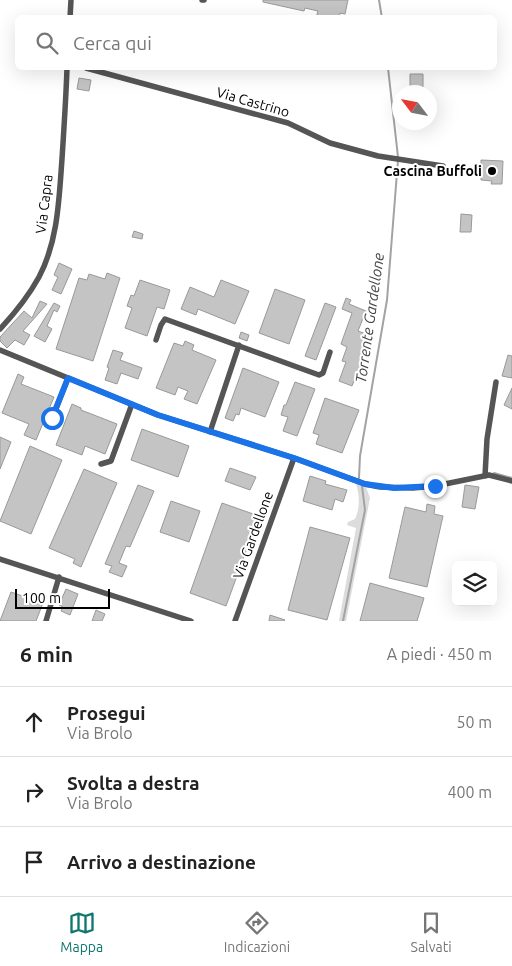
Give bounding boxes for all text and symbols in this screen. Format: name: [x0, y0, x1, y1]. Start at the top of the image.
search box: [15, 15, 497, 70]
icon: search: [33, 29, 61, 57]
text: Cerca qui: [73, 32, 152, 54]
street label: Via Castrino: [215, 84, 291, 120]
north arrow: [392, 85, 437, 130]
place label: Cascina Buffoli: [383, 163, 482, 179]
marker: Cascina Buffoli: [486, 165, 498, 177]
street label: Via Capra: [32, 173, 56, 235]
water label: Torrente Gardellone: [352, 251, 387, 384]
route start: [41, 407, 64, 430]
route end: [424, 475, 447, 498]
street label: Via Gardellone: [230, 489, 276, 581]
map controls: [452, 561, 497, 606]
button: layers: [452, 561, 497, 606]
scale bar: [15, 586, 110, 609]
text: 100 m: [22, 590, 61, 606]
text: 6 min: [20, 642, 73, 666]
text: A piedi · 450 m: [387, 645, 492, 663]
text: Prosegui: [67, 702, 146, 724]
icon: ahead: [20, 708, 48, 736]
text: 50 m: [456, 713, 492, 731]
text: Via Brolo: [67, 724, 133, 742]
text: Svolta a destra: [67, 772, 200, 794]
icon: right: [20, 778, 48, 806]
text: 400 m: [447, 783, 492, 801]
text: Via Brolo: [67, 794, 133, 812]
icon: arrive: [20, 848, 48, 876]
text: Arrivo a destinazione: [67, 851, 256, 873]
tab: Mappa: [60, 909, 103, 955]
tab: Indicazioni: [224, 909, 290, 955]
tab: Salvati: [411, 909, 452, 955]

